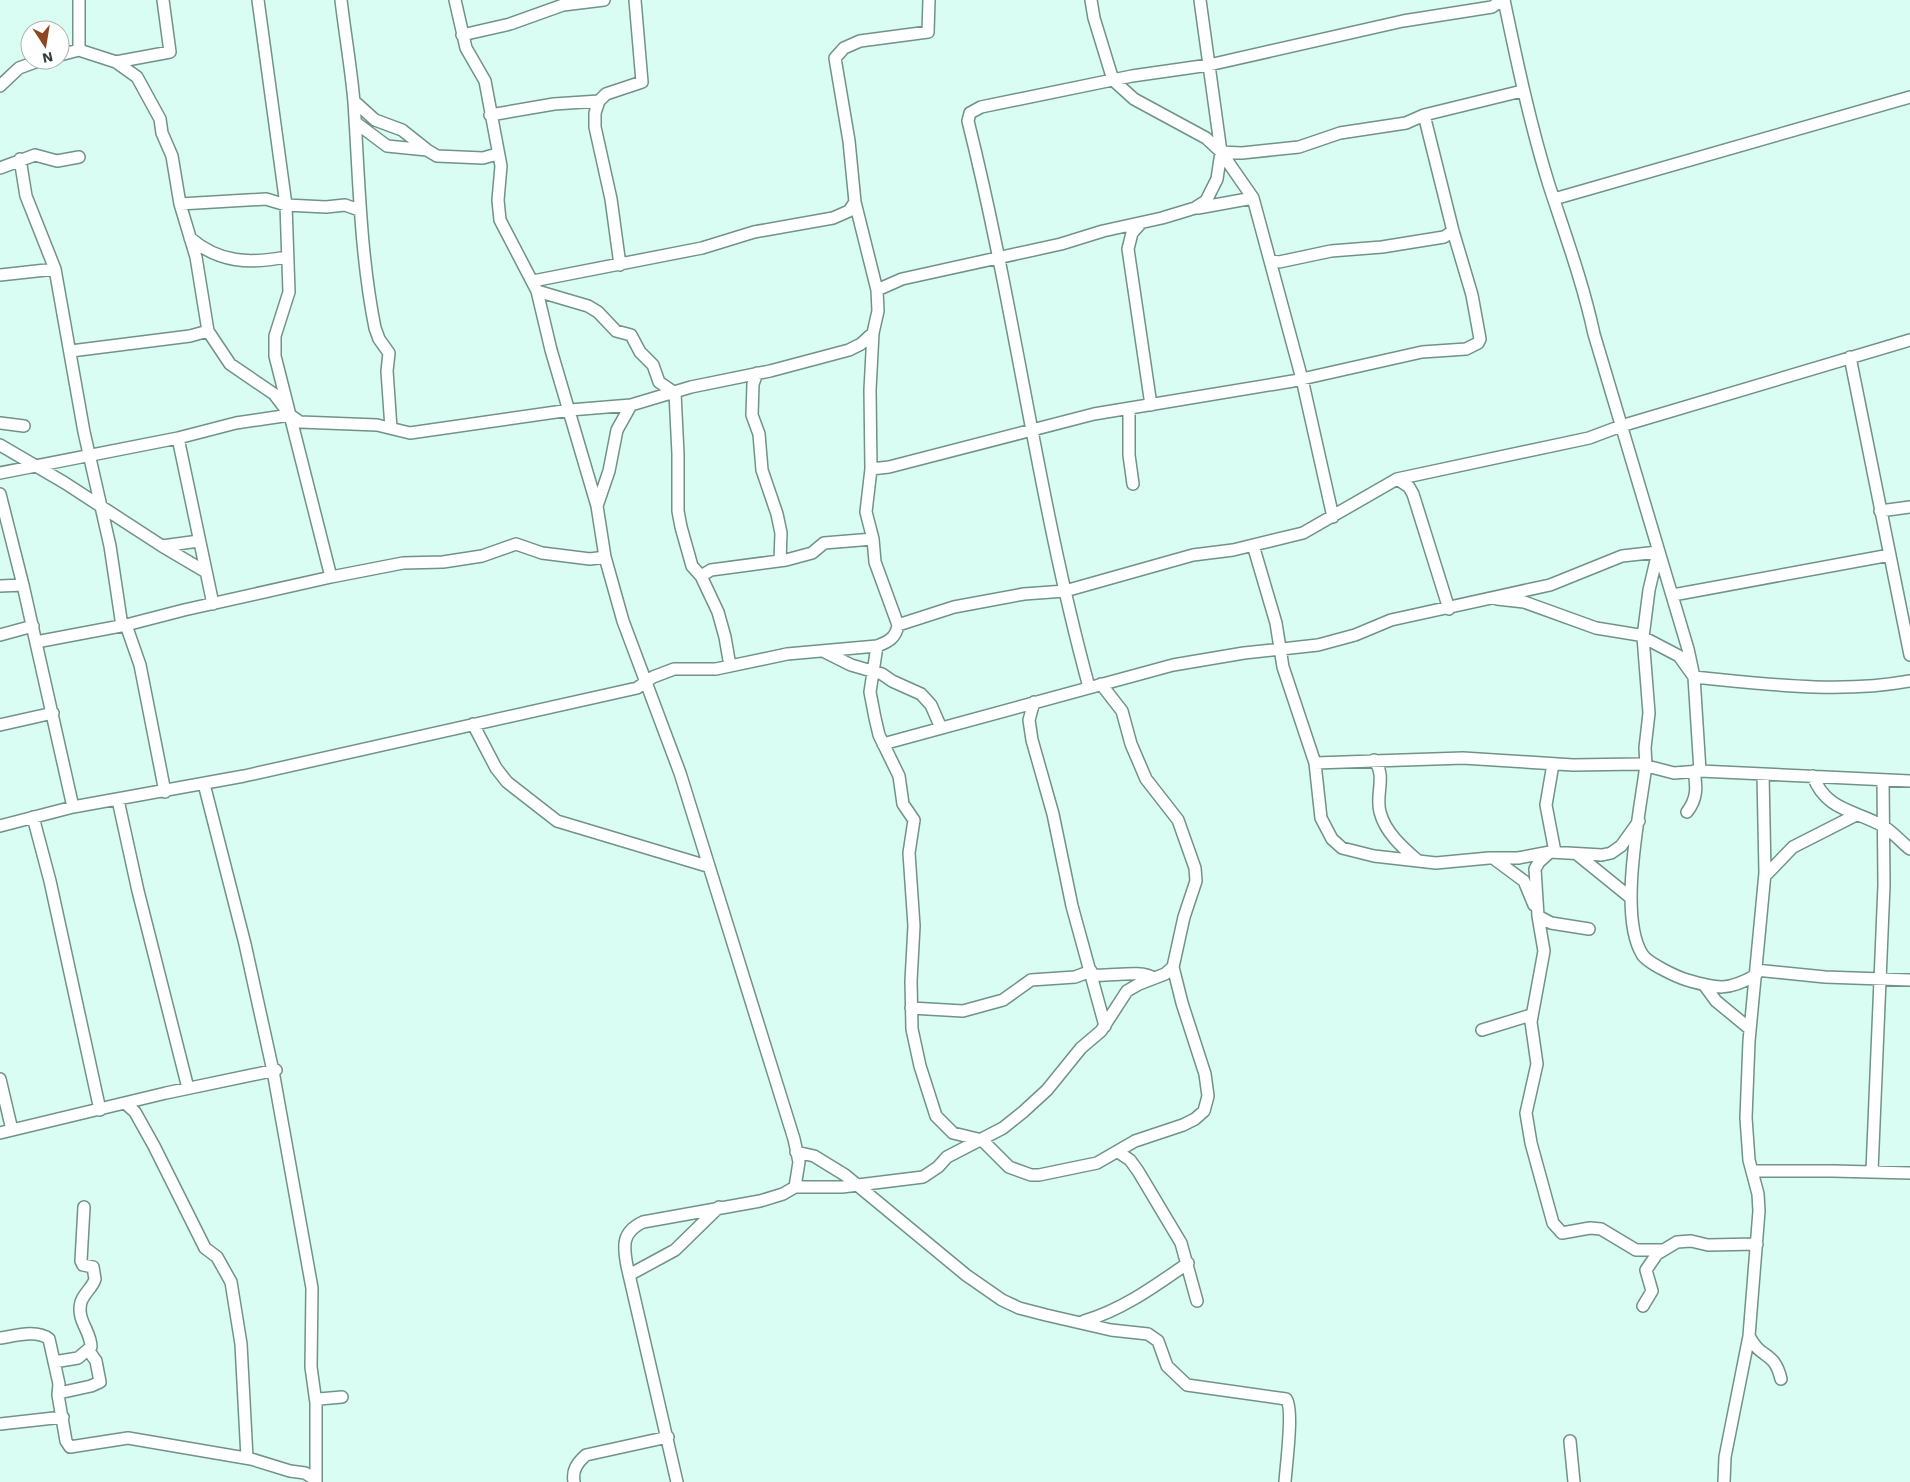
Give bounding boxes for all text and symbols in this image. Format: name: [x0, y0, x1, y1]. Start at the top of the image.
north arrow: [20, 20, 70, 70]
text: N: [41, 49, 54, 67]

